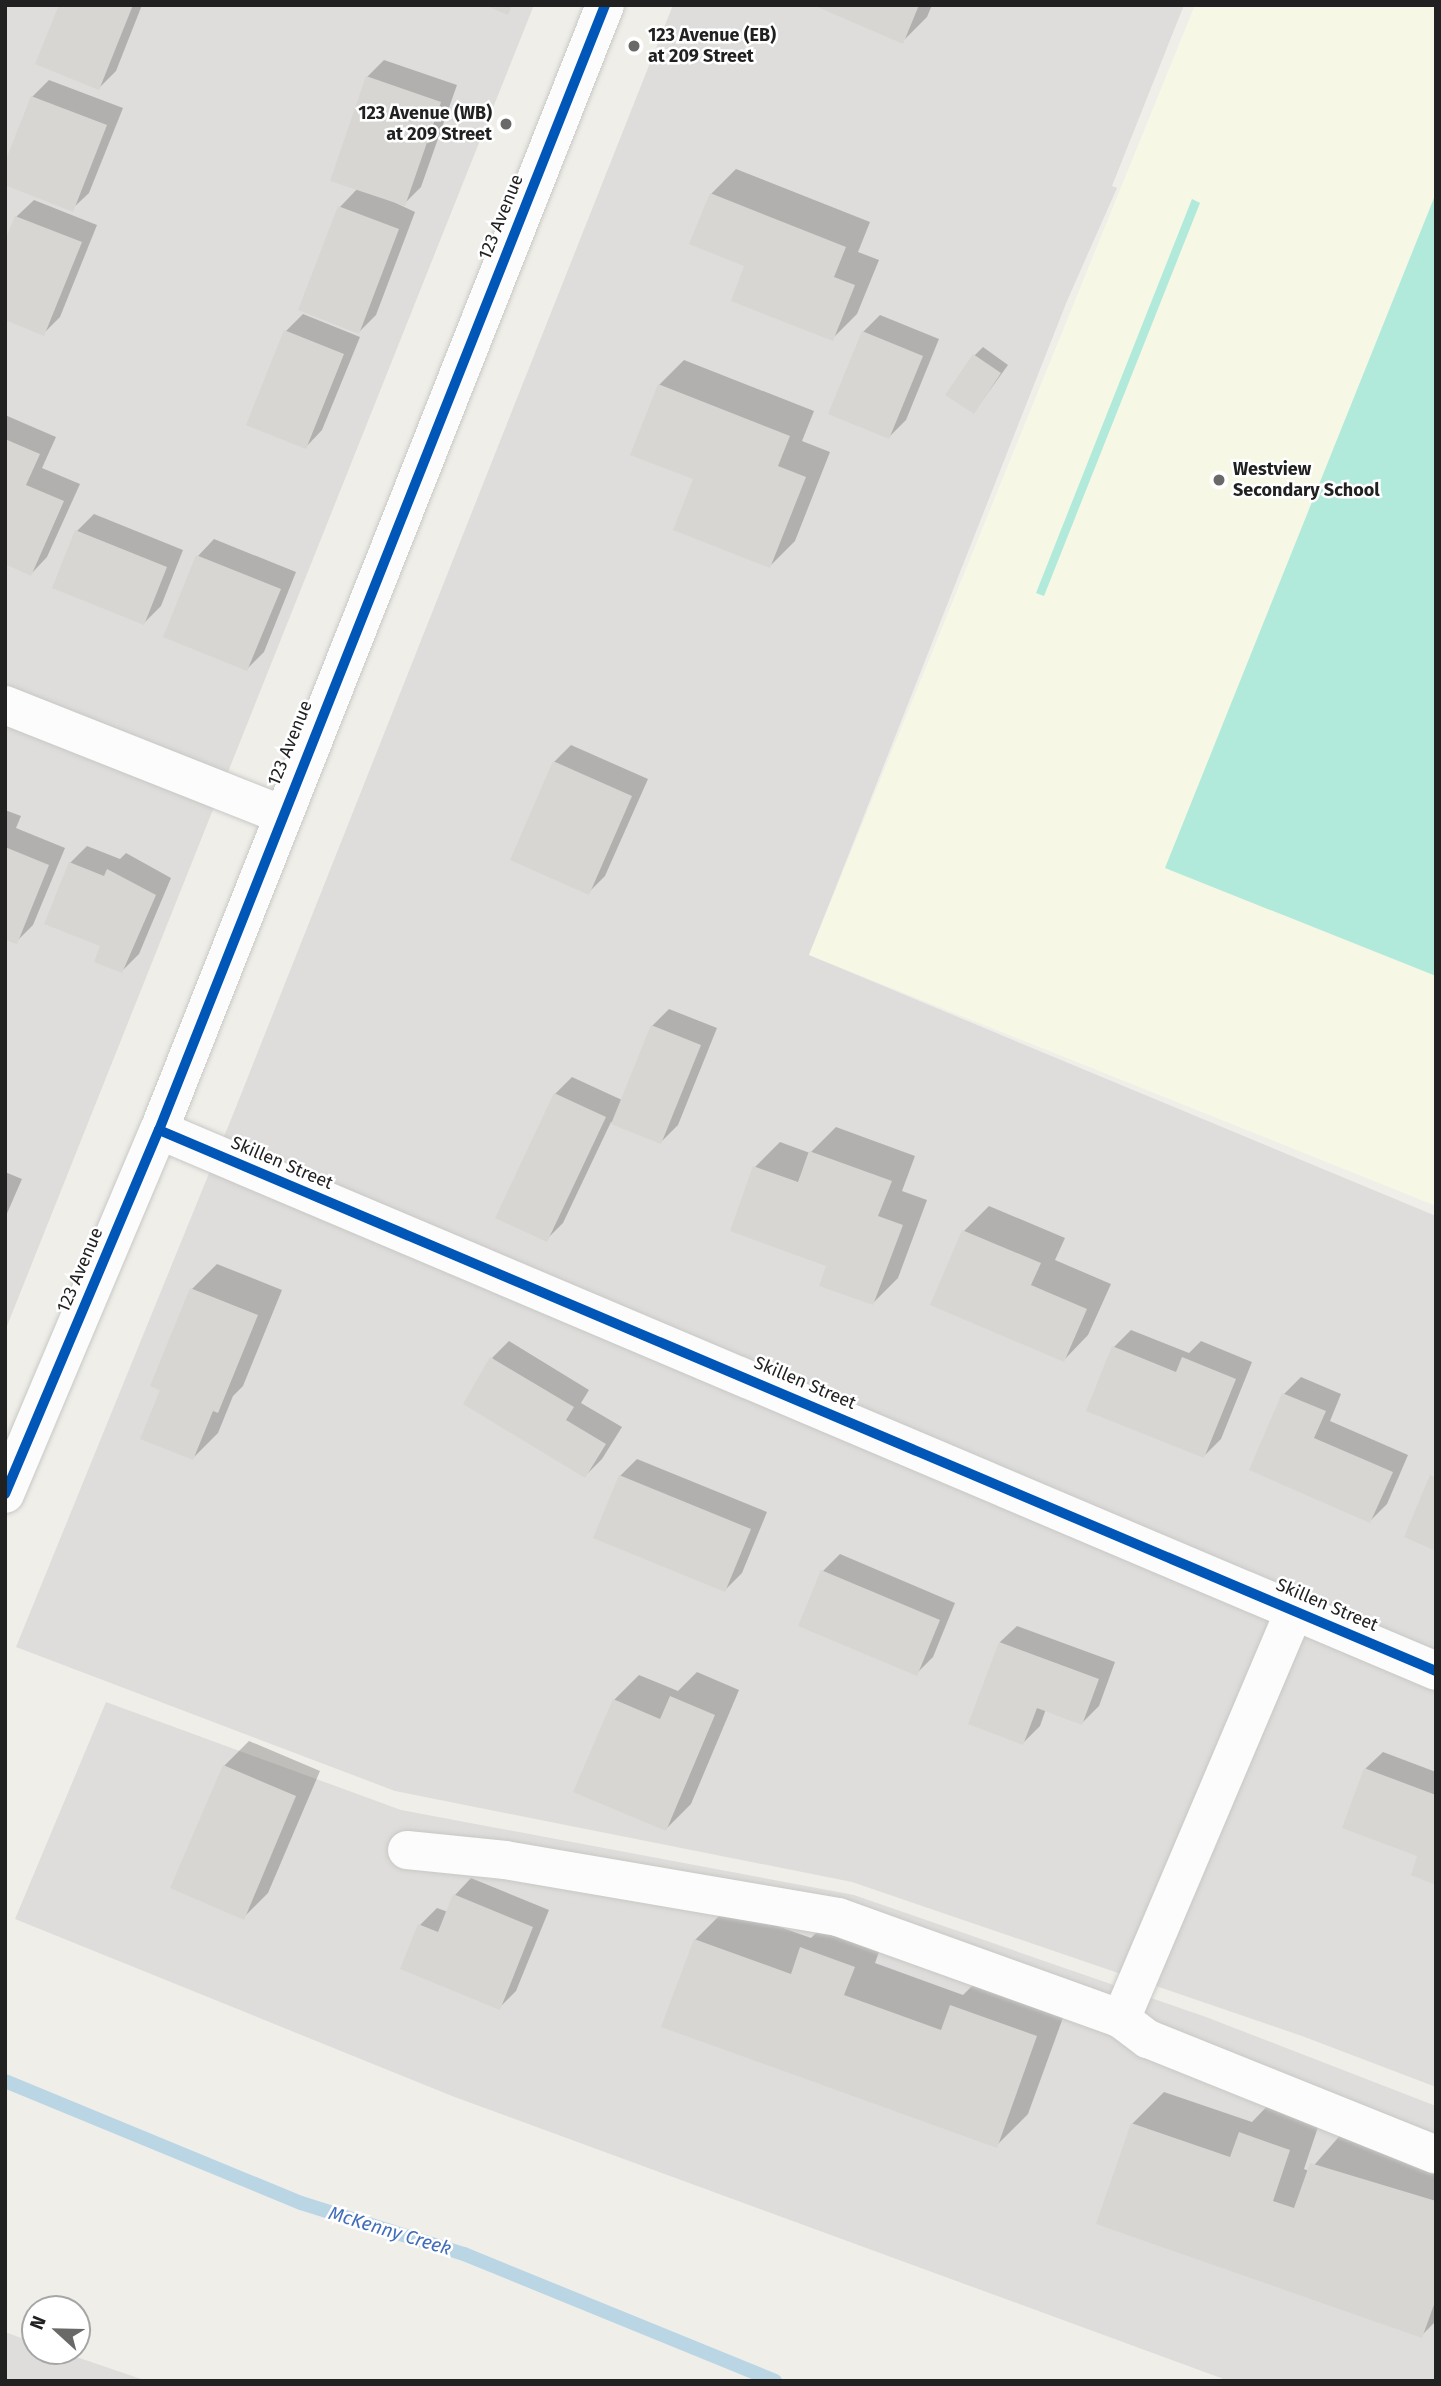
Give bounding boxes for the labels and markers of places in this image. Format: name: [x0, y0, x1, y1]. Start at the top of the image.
place label: 123 Avenue (EB) at 209 Street: [648, 25, 776, 68]
marker: 123 Avenue (EB) at 209 Street: [626, 38, 642, 54]
place label: 123 Avenue (WB) at 209 Street: [358, 103, 492, 146]
marker: 123 Avenue (WB) at 209 Street: [498, 116, 514, 132]
place label: Westview Secondary School: [1233, 459, 1380, 502]
marker: Westview Secondary School: [1211, 472, 1227, 488]

